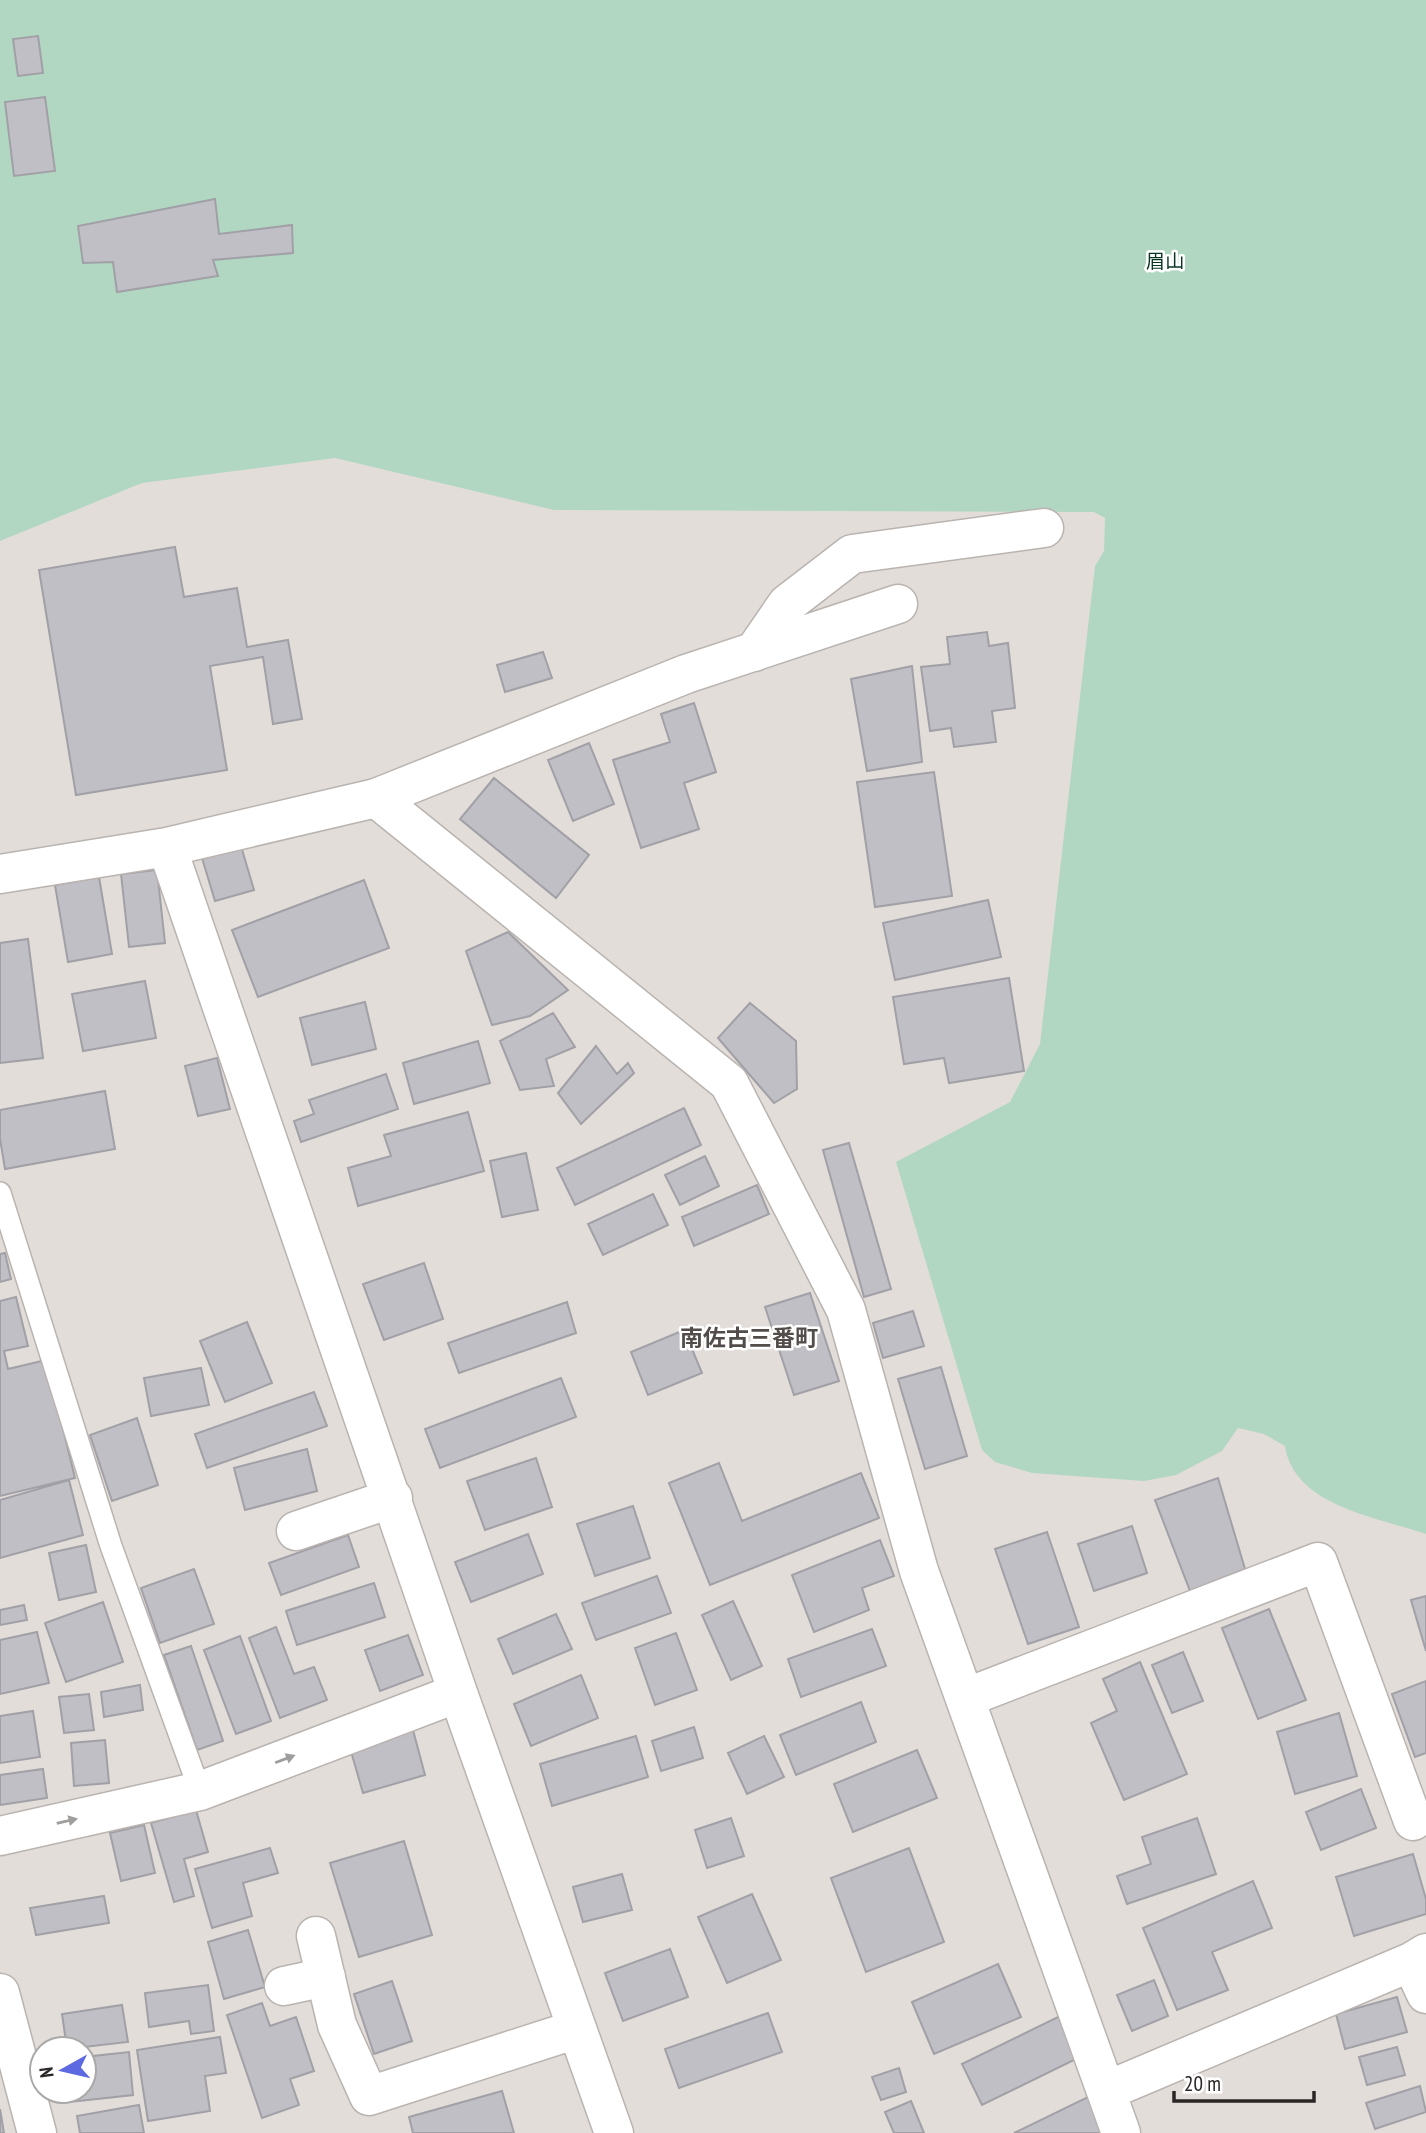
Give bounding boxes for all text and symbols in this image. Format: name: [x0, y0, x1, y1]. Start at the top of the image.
park label: 眉山: [1146, 249, 1184, 273]
district label: 南佐古三番町: [680, 1323, 818, 1352]
one-way arrow: [274, 1753, 295, 1764]
one-way arrow: [56, 1815, 78, 1826]
north arrow: [28, 2035, 98, 2105]
scale bar: [1174, 2060, 1314, 2104]
text: N: [34, 2066, 59, 2079]
text: 20 m: [1184, 2070, 1221, 2097]

